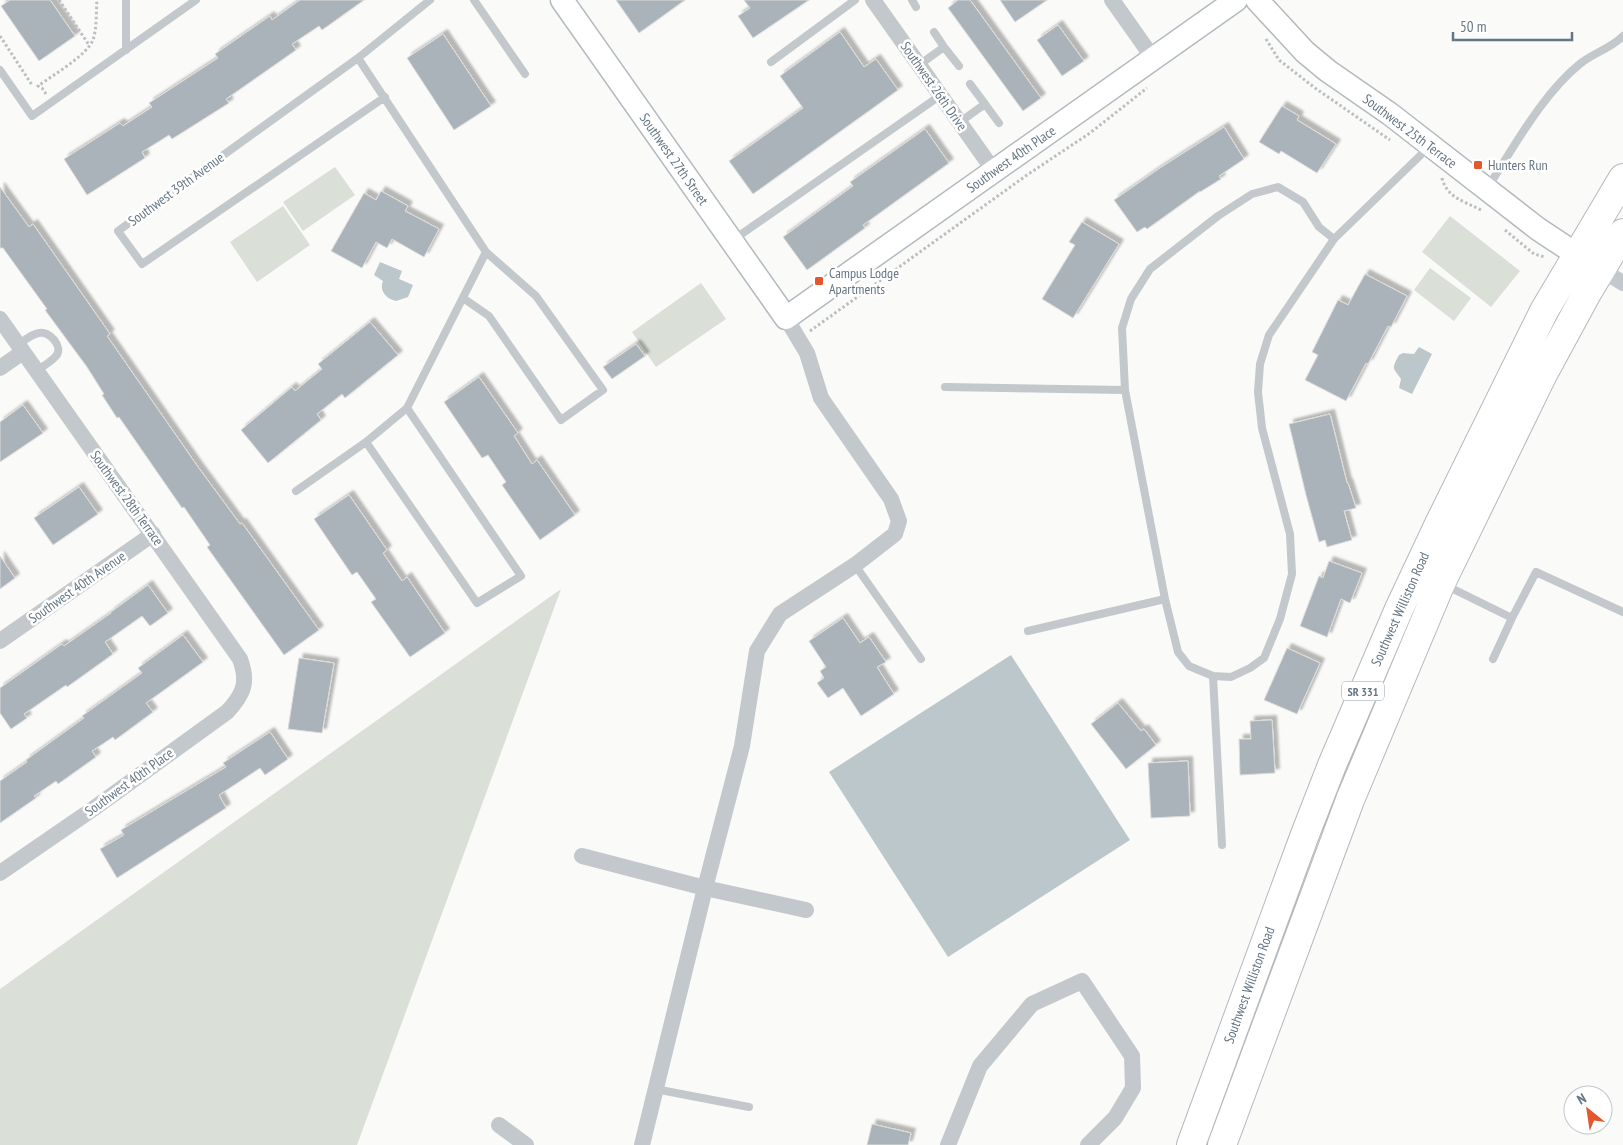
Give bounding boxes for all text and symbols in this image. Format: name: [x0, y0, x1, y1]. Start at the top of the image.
scale bar: [1453, 10, 1572, 42]
text: 50 m: [1460, 17, 1486, 36]
street label: Southwest 26th Drive: [897, 38, 971, 134]
street label: Southwest 25th Terrace: [1359, 90, 1461, 172]
street label: Southwest 27th Street: [636, 110, 712, 209]
street label: Southwest 40th Place: [963, 121, 1059, 196]
street label: Southwest 39th Avenue: [125, 148, 228, 230]
place label: Hunters Run: [1488, 156, 1548, 174]
marker: Hunters Run: [1472, 159, 1484, 171]
place label: Campus Lodge Apartments: [829, 264, 899, 298]
marker: Campus Lodge Apartments: [813, 275, 825, 287]
street label: Southwest 28th Terrace: [86, 447, 168, 549]
street label: Southwest 40th Avenue: [25, 547, 129, 627]
street label: Southwest Williston Road: [1367, 549, 1433, 669]
road number: SR 331: [1342, 681, 1384, 700]
street label: Southwest 40th Place: [81, 744, 177, 820]
street label: Southwest Williston Road: [1220, 924, 1278, 1046]
north arrow: [1563, 1085, 1613, 1135]
text: N: [1574, 1089, 1589, 1108]

